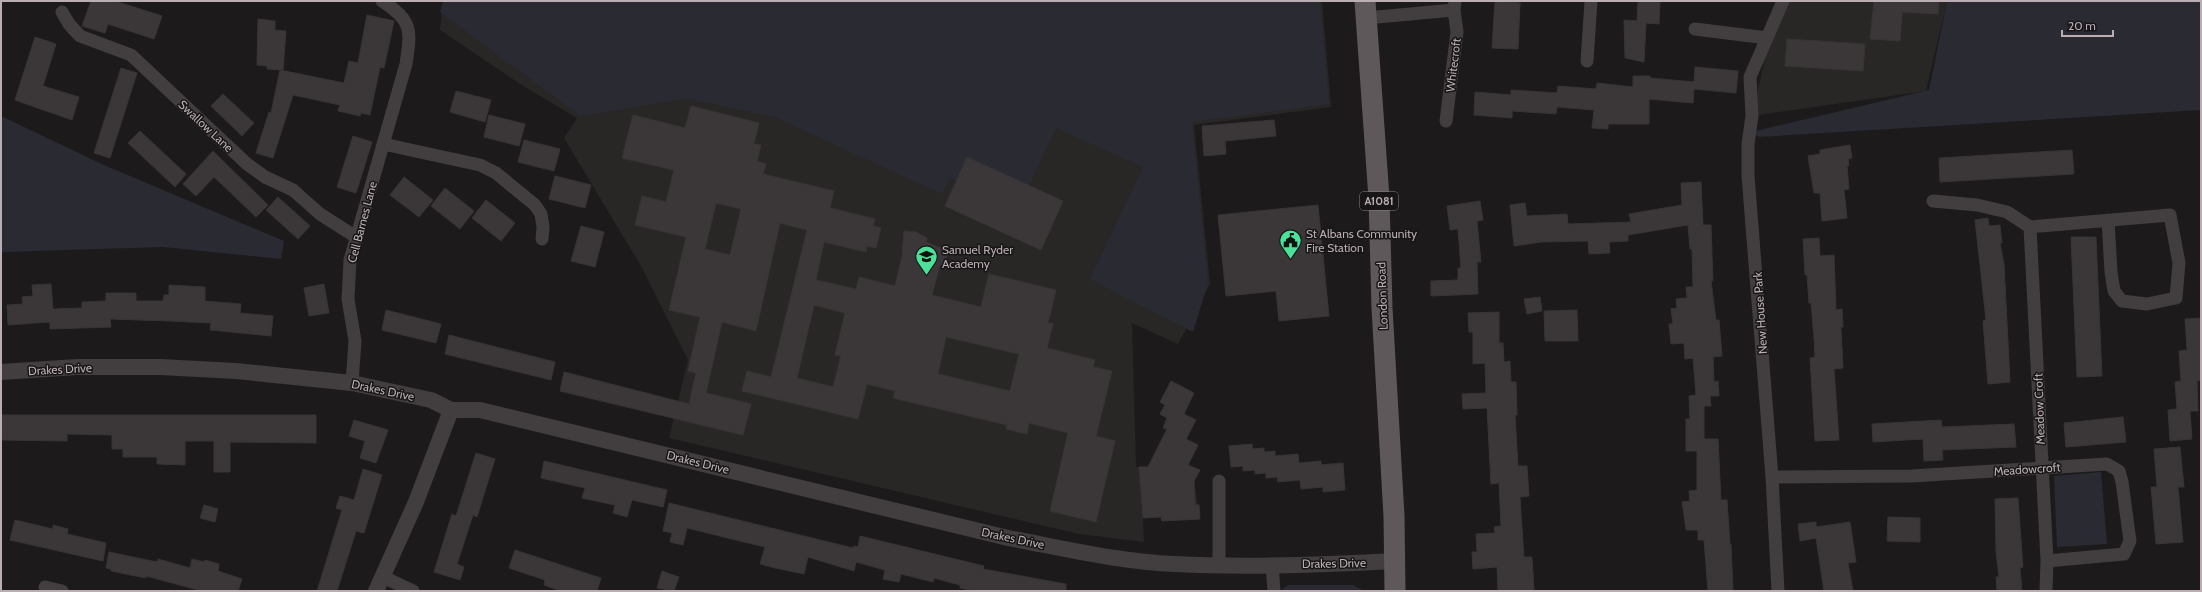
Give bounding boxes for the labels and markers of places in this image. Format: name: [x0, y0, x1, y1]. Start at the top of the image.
place label: St Albans Community Fire Station: [1306, 226, 1417, 255]
public building icon: St Albans Community Fire Station: [1277, 227, 1303, 260]
place label: Samuel Ryder Academy: [942, 242, 1013, 271]
school or university icon: Samuel Ryder Academy: [914, 243, 940, 276]

